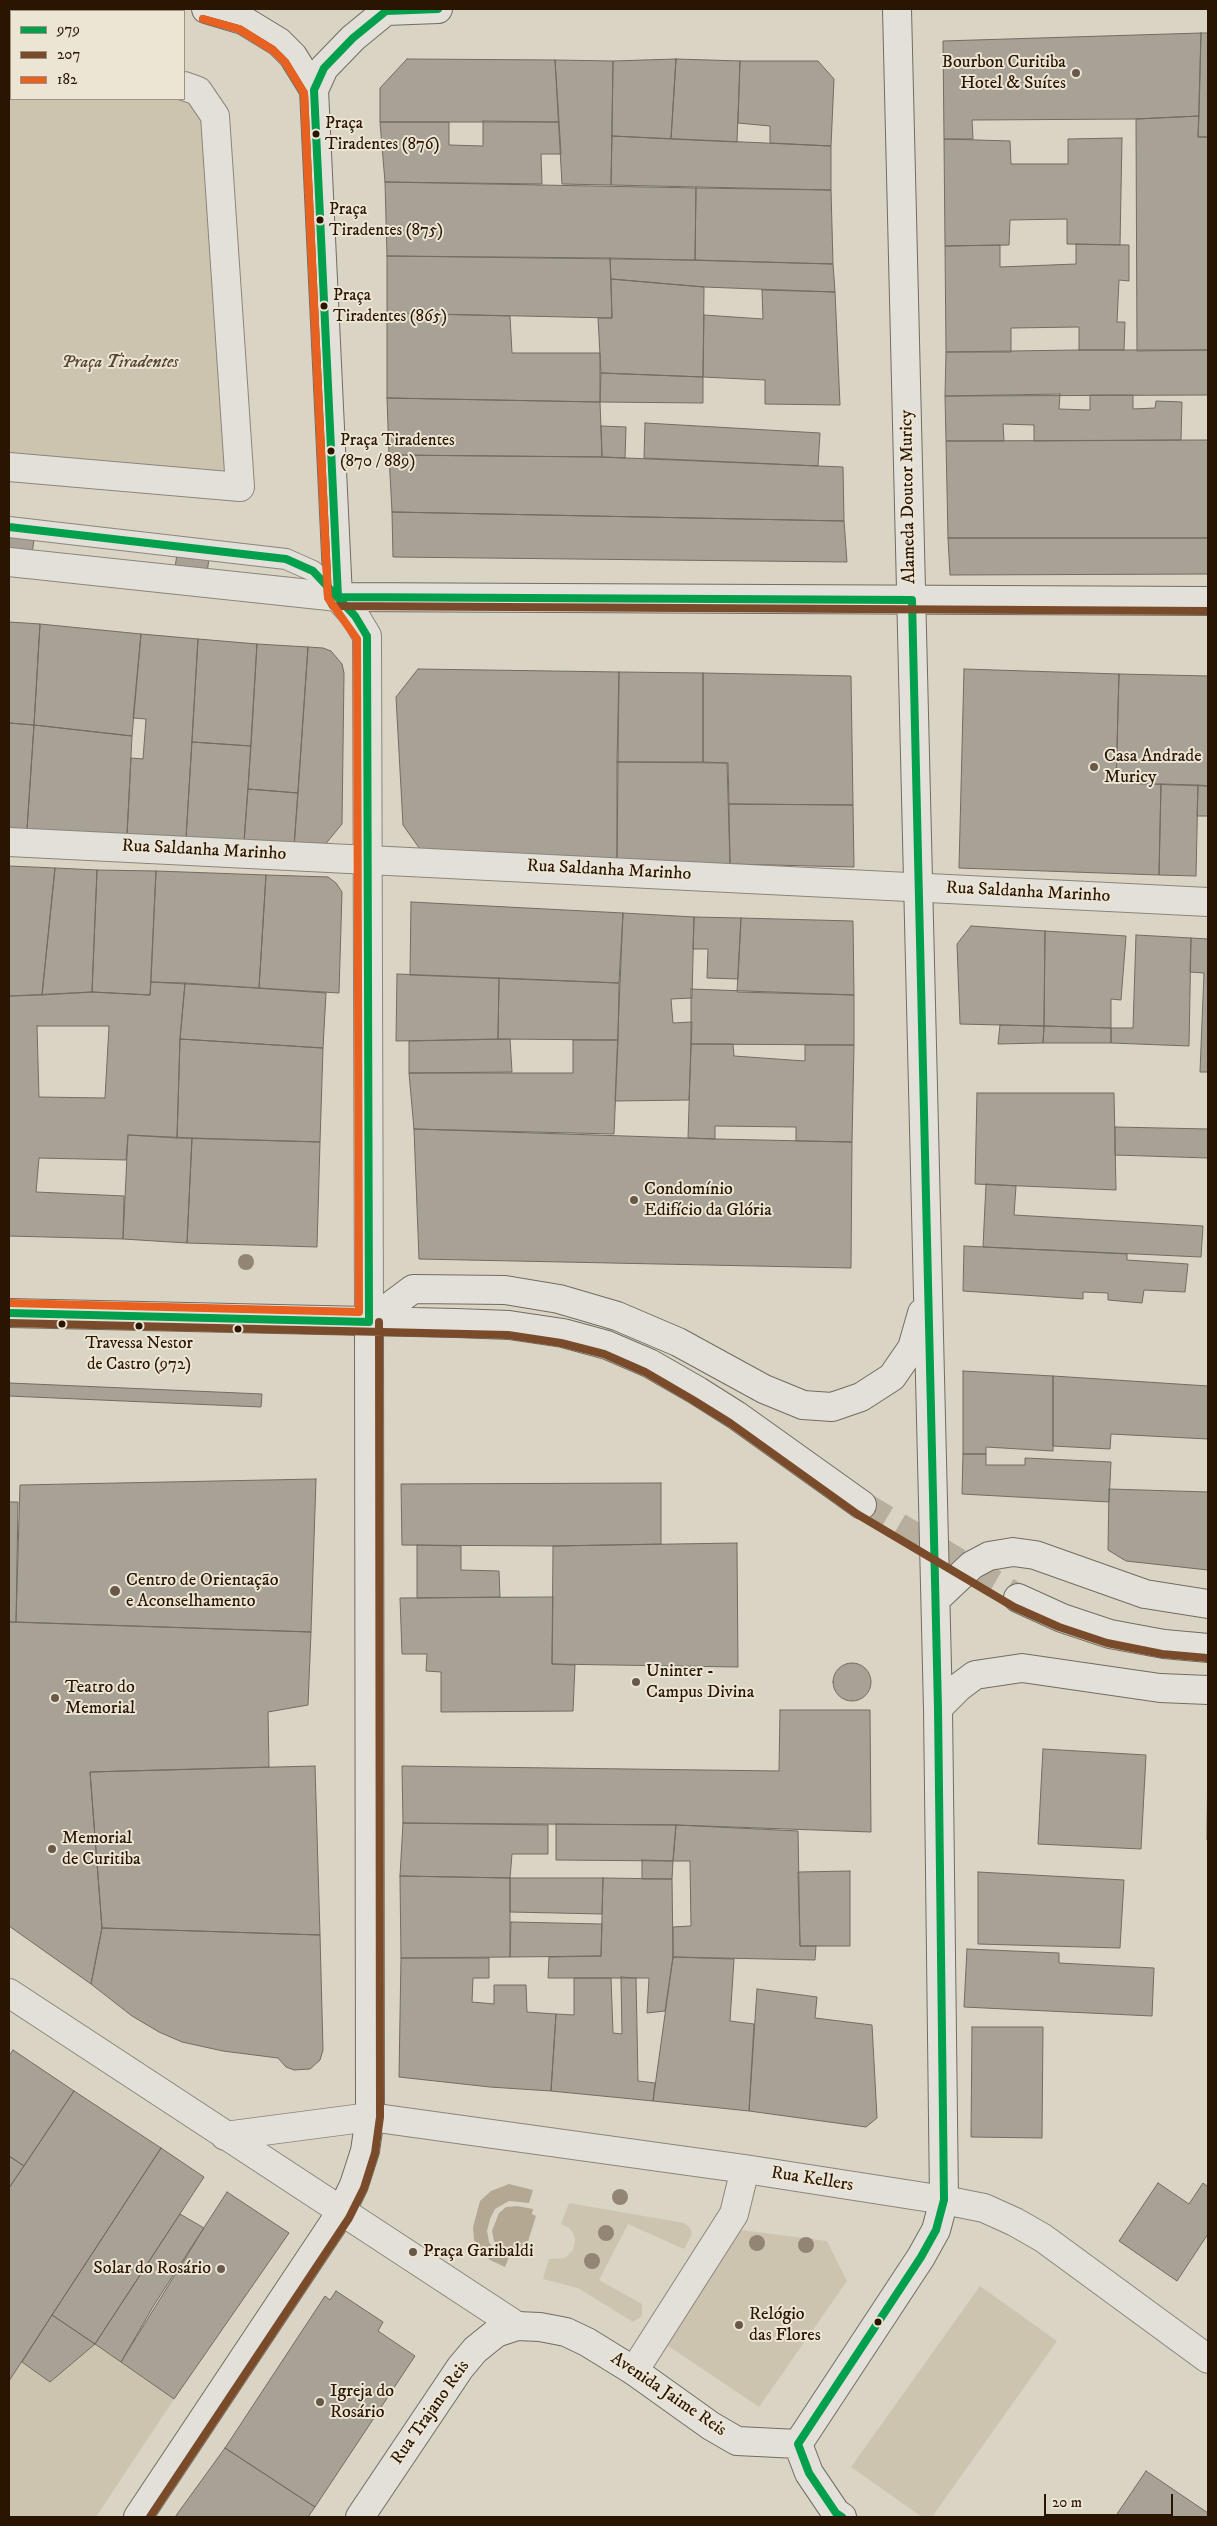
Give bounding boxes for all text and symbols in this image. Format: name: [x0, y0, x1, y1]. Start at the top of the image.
legend: [10, 10, 185, 100]
text: 979: [57, 20, 80, 39]
text: 207: [57, 45, 80, 64]
place label: Bourbon Curitiba Hotel & Suítes: [942, 52, 1066, 94]
marker: Bourbon Curitiba Hotel & Suítes: [1070, 67, 1082, 79]
text: 182: [57, 70, 77, 89]
place label: Praça Tiradentes (876): [325, 114, 439, 154]
marker: Praça Tiradentes (876): [311, 129, 321, 139]
place label: Praça Tiradentes (875): [329, 200, 443, 240]
marker: Praça Tiradentes (875): [315, 215, 325, 225]
place label: Praça Tiradentes (865): [333, 286, 447, 326]
marker: Praça Tiradentes (865): [319, 301, 329, 311]
park label: Praça Tiradentes: [61, 352, 179, 374]
street label: Alameda Doutor Muricy: [897, 410, 921, 584]
place label: Praça Tiradentes (870 / 889): [340, 431, 455, 471]
marker: Praça Tiradentes (870 / 889): [326, 446, 336, 456]
place label: Casa Andrade Muricy: [1104, 746, 1202, 789]
marker: Casa Andrade Muricy: [1088, 761, 1100, 773]
street label: Rua Saldanha Marinho: [121, 836, 287, 866]
street label: Rua Saldanha Marinho: [526, 856, 692, 886]
street label: Rua Saldanha Marinho: [945, 878, 1111, 908]
place label: Condomínio Edifício da Glória: [644, 1179, 772, 1222]
marker: Condomínio Edifício da Glória: [628, 1194, 640, 1206]
unlabelled marker: [57, 1319, 67, 1329]
marker: Travessa Nestor de Castro (972): [134, 1321, 144, 1331]
unlabelled marker: [233, 1324, 243, 1334]
place label: Travessa Nestor de Castro (972): [85, 1334, 193, 1374]
place label: Centro de Orientação e Aconselhamento: [126, 1570, 279, 1612]
marker: Centro de Orientação e Aconselhamento: [108, 1584, 122, 1598]
place label: Uninter - Campus Divina: [646, 1661, 754, 1704]
marker: Uninter - Campus Divina: [630, 1676, 642, 1688]
place label: Teatro do Memorial: [65, 1677, 135, 1720]
marker: Teatro do Memorial: [49, 1692, 61, 1704]
place label: Memorial de Curitiba: [62, 1828, 141, 1870]
marker: Memorial de Curitiba: [46, 1843, 58, 1855]
street label: Rua Kellers: [769, 2163, 855, 2197]
place label: Praça Garibaldi: [423, 2241, 534, 2263]
marker: Praça Garibaldi: [407, 2246, 419, 2258]
place label: Solar do Rosário: [93, 2258, 211, 2280]
marker: Solar do Rosário: [215, 2263, 227, 2275]
place label: Relógio das Flores: [749, 2304, 821, 2346]
unlabelled marker: [873, 2317, 883, 2327]
marker: Relógio das Flores: [733, 2319, 745, 2331]
street label: Avenida Jaime Reis: [606, 2348, 730, 2442]
street label: Rua Trajano Reis: [387, 2357, 475, 2469]
place label: Igreja do Rosário: [330, 2381, 394, 2424]
marker: Igreja do Rosário: [314, 2396, 326, 2408]
scale bar: [1047, 2484, 1176, 2516]
text: 20 m: [1052, 2493, 1082, 2512]

